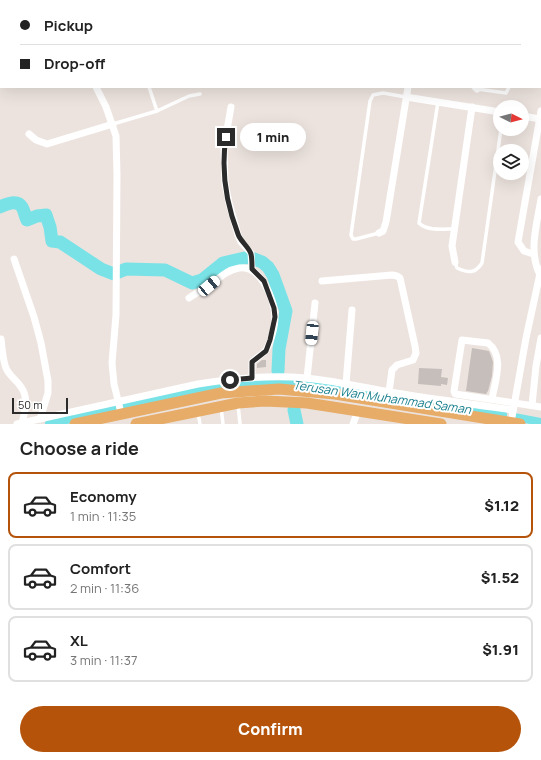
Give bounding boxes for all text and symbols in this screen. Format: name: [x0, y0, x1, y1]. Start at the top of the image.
text: Pickup: [44, 15, 93, 36]
text: Drop-off: [44, 53, 105, 74]
north arrow: [493, 100, 529, 136]
map controls: [493, 100, 529, 180]
callout: 1 min: [240, 123, 306, 151]
route end: [217, 128, 235, 146]
text: 1 min: [257, 128, 289, 146]
button: layers: [493, 144, 529, 180]
car: [196, 274, 222, 298]
car: [305, 320, 319, 346]
route start: [221, 371, 239, 389]
water label: Terusan Wan Muhammad Saman: [292, 376, 473, 418]
scale bar: [12, 396, 68, 415]
text: 50 m: [18, 397, 43, 412]
text: Choose a ride: [20, 436, 139, 460]
text: Economy: [70, 486, 137, 507]
icon: car: [22, 487, 58, 523]
text: $1.12: [484, 495, 519, 516]
text: 1 min · 11:35: [70, 507, 136, 525]
text: Comfort: [70, 558, 131, 579]
icon: car: [22, 559, 58, 595]
text: $1.52: [481, 567, 519, 588]
text: 2 min · 11:36: [70, 579, 139, 597]
text: XL: [70, 630, 88, 651]
icon: car: [22, 631, 58, 667]
text: $1.91: [482, 639, 519, 660]
text: 3 min · 11:37: [70, 651, 137, 669]
button: Confirm: [20, 706, 521, 752]

